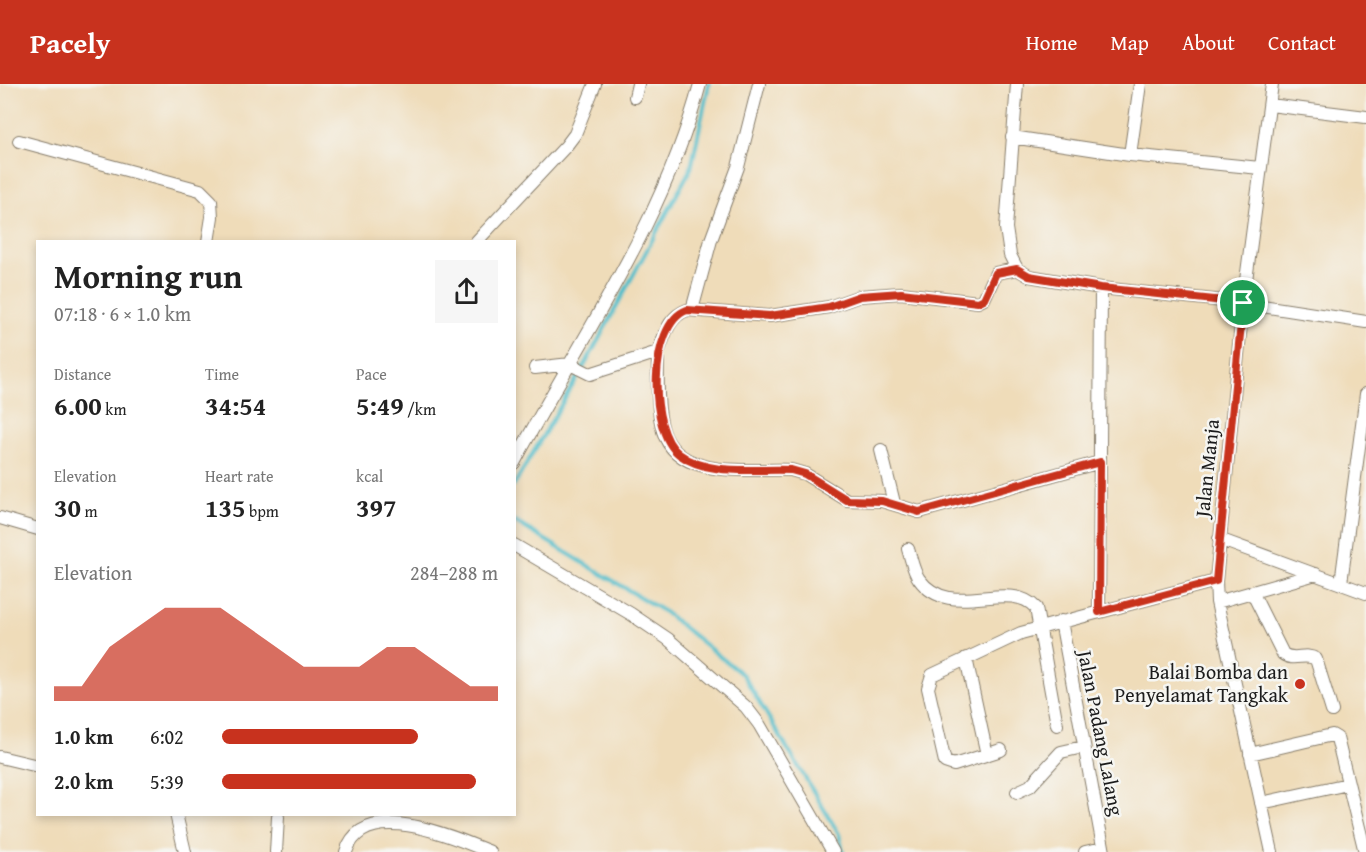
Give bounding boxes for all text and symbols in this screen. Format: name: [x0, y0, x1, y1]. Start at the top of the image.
text: Pacely: [30, 22, 110, 63]
text: Home: [1026, 27, 1077, 58]
text: Map: [1110, 27, 1149, 58]
text: About: [1182, 27, 1235, 58]
text: Contact: [1268, 27, 1336, 58]
text: Morning run: [54, 252, 243, 300]
button: share: [435, 260, 498, 323]
pin: [1217, 277, 1268, 328]
icon: arrive: [1226, 286, 1259, 319]
text: 07:18 · 6 × 1.0 km: [54, 299, 191, 328]
text: Distance: [54, 362, 111, 386]
text: Time: [205, 362, 239, 386]
text: Pace: [356, 362, 387, 386]
text: 6.00: [54, 386, 102, 425]
text: 34:54: [205, 386, 266, 425]
text: 5:49: [356, 386, 404, 425]
text: km: [102, 397, 126, 421]
text: /km: [404, 397, 436, 421]
street label: Jalan Manja: [1187, 417, 1226, 521]
text: Elevation: [54, 464, 117, 488]
text: Heart rate: [205, 464, 274, 488]
text: kcal: [356, 464, 383, 488]
text: 30: [54, 488, 81, 527]
text: 135: [205, 488, 245, 527]
text: 397: [356, 488, 396, 527]
text: m: [81, 499, 98, 523]
text: bpm: [245, 499, 279, 523]
text: Elevation: [54, 558, 132, 587]
text: 284–288 m: [410, 558, 498, 587]
street label: Jalan Padang Lalang: [1071, 645, 1132, 818]
place label: Balai Bomba dan Penyelamat Tangkak: [1115, 657, 1289, 709]
marker: Balai Bomba dan Penyelamat Tangkak: [1293, 677, 1307, 691]
text: 1.0 km: [54, 722, 113, 751]
text: 6:02: [150, 722, 184, 751]
text: 2.0 km: [54, 767, 113, 796]
text: 5:39: [150, 767, 184, 796]

